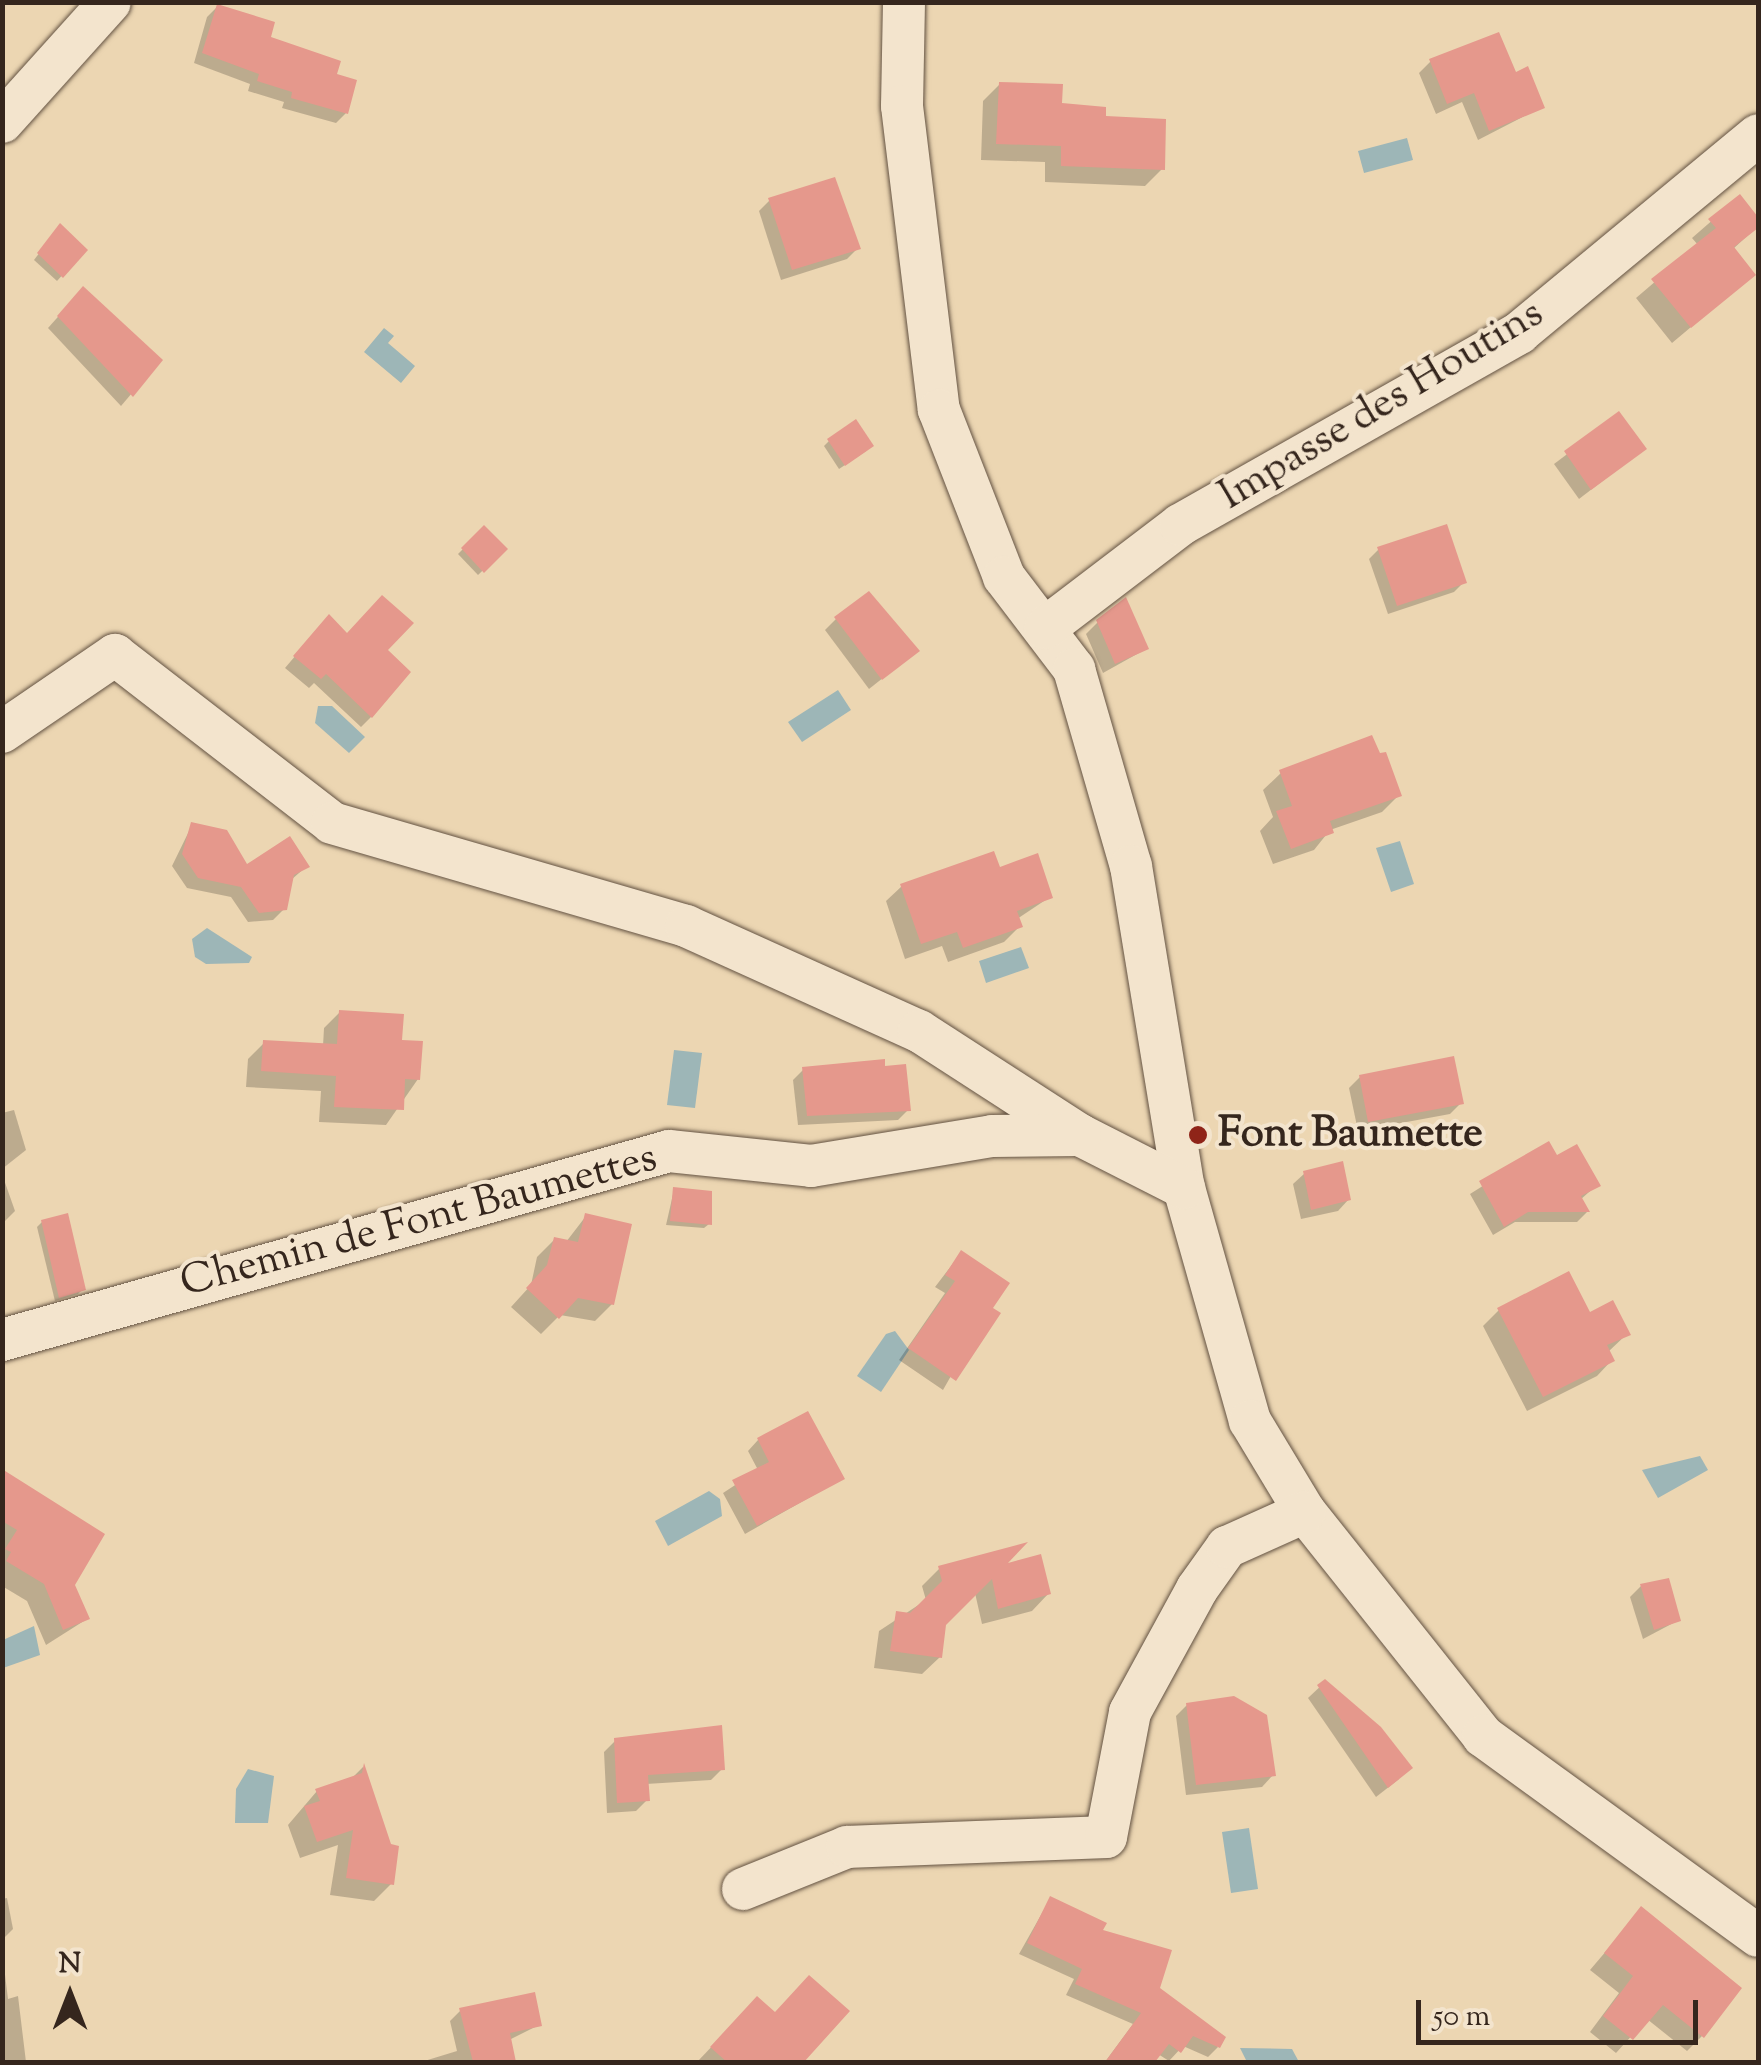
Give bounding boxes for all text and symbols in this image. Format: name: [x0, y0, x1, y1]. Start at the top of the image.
street label: Impasse des Houtins: [1211, 289, 1553, 523]
place label: Font Baumette: [1218, 1110, 1483, 1160]
marker: Font Baumette: [1187, 1124, 1209, 1146]
street label: Chemin de Font Baumettes: [175, 1134, 663, 1310]
north arrow: [20, 1945, 120, 2045]
text: N: [59, 1945, 81, 1985]
scale bar: [1421, 1980, 1704, 2042]
text: 50 m: [1433, 1996, 1490, 2039]

